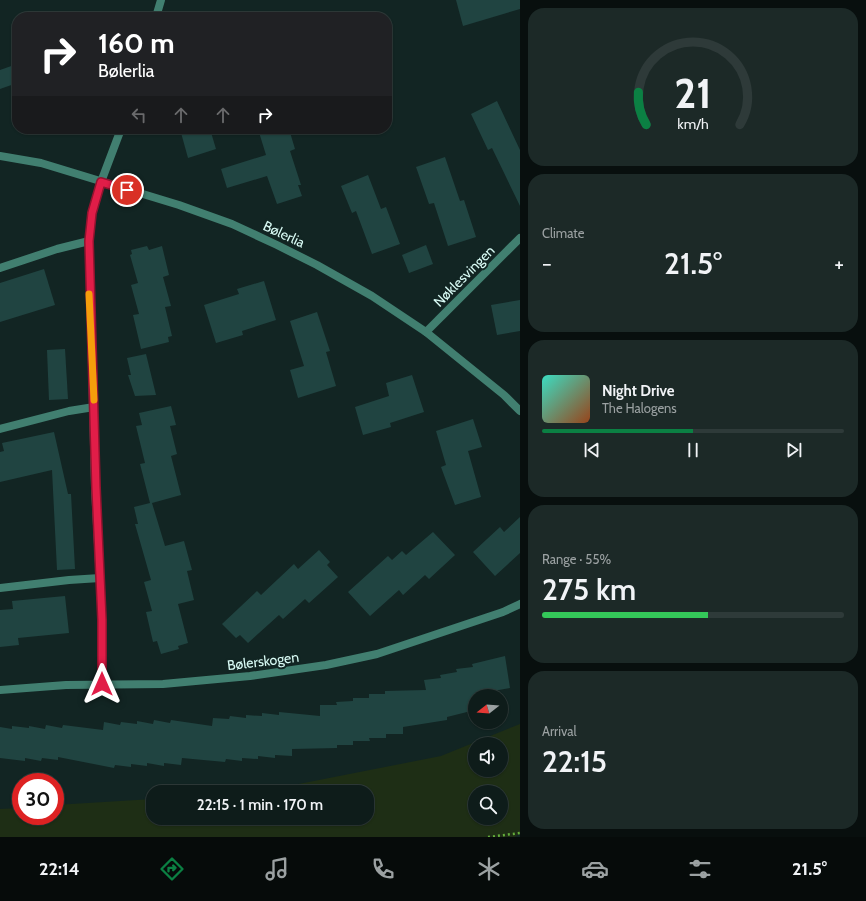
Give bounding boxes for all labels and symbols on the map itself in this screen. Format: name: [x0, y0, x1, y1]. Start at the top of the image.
pin: [110, 173, 144, 207]
street label: Bølerlia: [260, 217, 308, 252]
street label: Nøklesvingen: [430, 241, 499, 310]
street label: Bølerskogen: [226, 648, 300, 674]
position arrow: [81, 663, 123, 705]
north arrow: [468, 689, 508, 729]
speed limit sign: 30: [12, 773, 64, 825]

